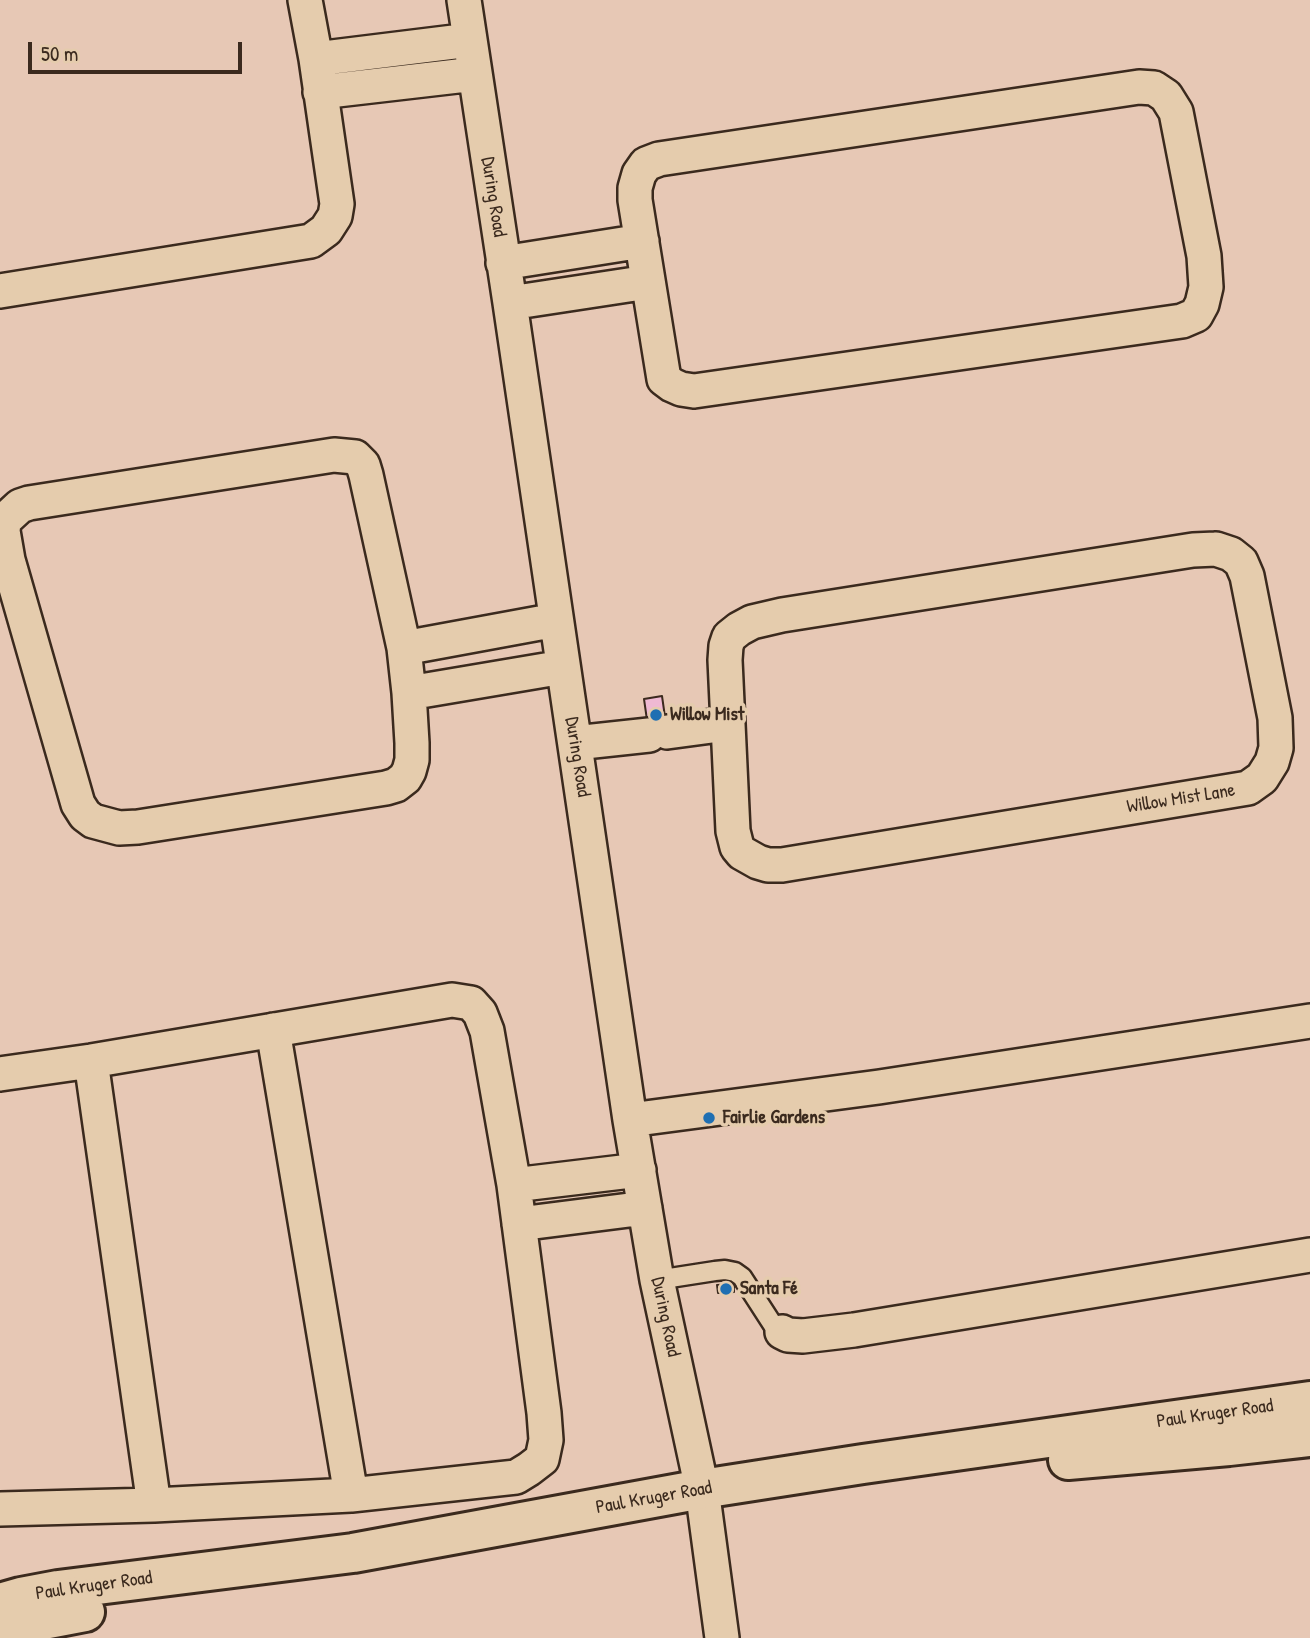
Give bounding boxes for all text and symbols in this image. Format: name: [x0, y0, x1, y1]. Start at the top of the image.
scale bar: [32, 28, 245, 72]
text: 50 m: [41, 39, 78, 68]
street label: During Road: [475, 155, 511, 239]
place label: Willow Mist: [670, 704, 744, 726]
marker: Willow Mist: [648, 707, 664, 723]
street label: During Road: [559, 715, 595, 799]
street label: Willow Mist Lane: [1125, 779, 1237, 819]
place label: Fairlie Gardens: [723, 1107, 825, 1129]
marker: Fairlie Gardens: [701, 1110, 717, 1126]
street label: During Road: [645, 1275, 685, 1359]
place label: Santa Fé: [740, 1278, 798, 1300]
marker: Santa Fé: [718, 1281, 734, 1297]
street label: Paul Kruger Road: [1155, 1395, 1275, 1433]
street label: Paul Kruger Road: [594, 1477, 714, 1519]
street label: Paul Kruger Road: [34, 1567, 154, 1605]

